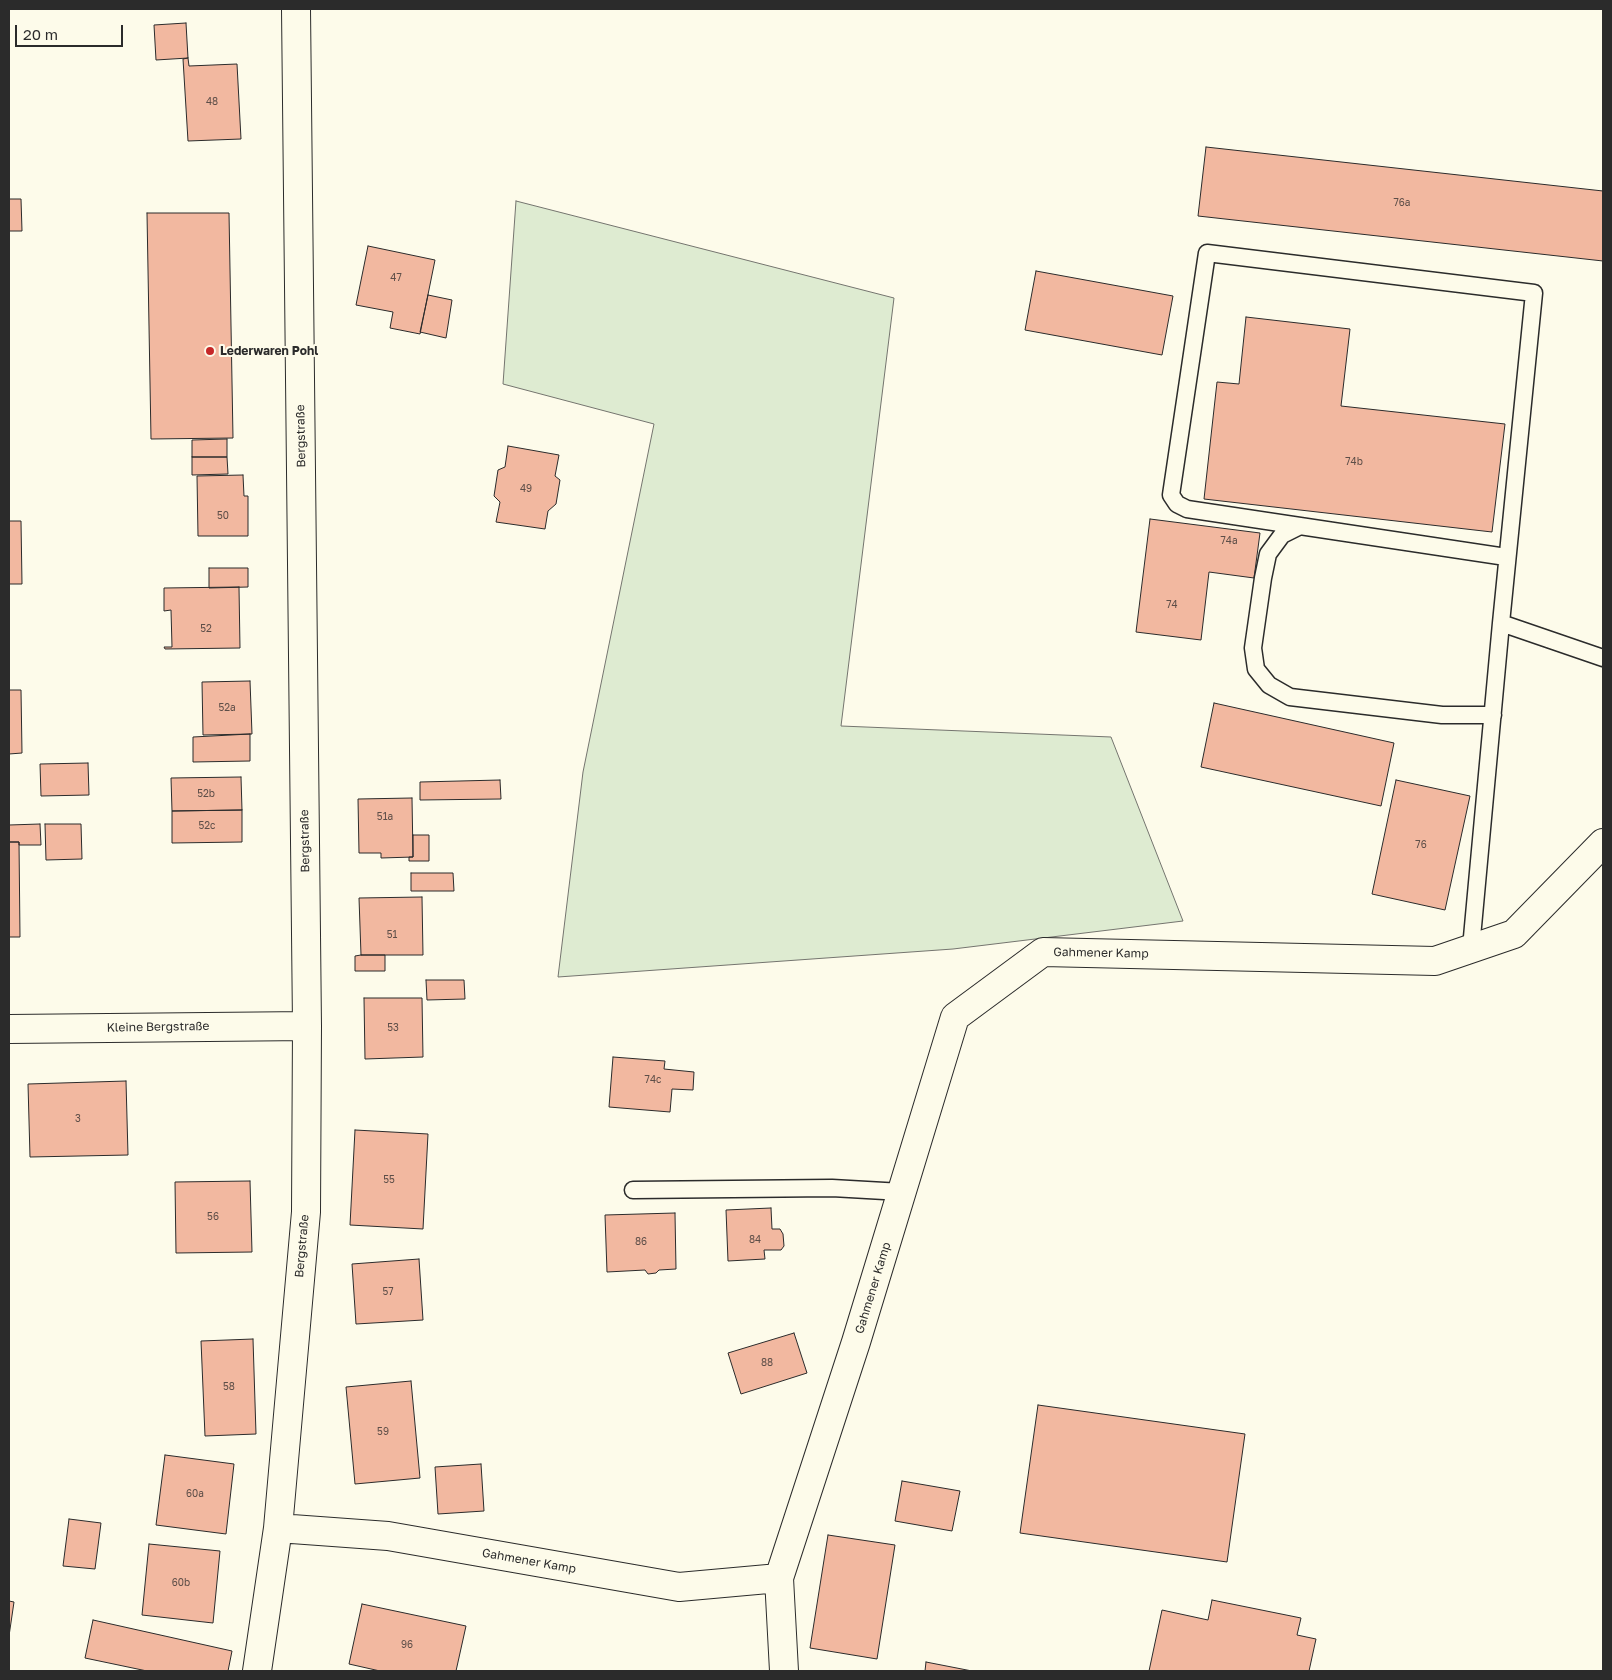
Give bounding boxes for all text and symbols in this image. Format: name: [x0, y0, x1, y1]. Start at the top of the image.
scale bar: [18, 15, 125, 47]
text: 20 m: [23, 25, 58, 43]
house number: 48: [206, 96, 218, 108]
house number: 76a: [1394, 197, 1410, 209]
house number: 47: [390, 272, 402, 284]
place label: Lederwaren Pohl: [220, 344, 318, 358]
marker: Lederwaren Pohl: [204, 345, 216, 357]
street label: Bergstraße: [293, 404, 309, 468]
house number: 74b: [1345, 456, 1363, 468]
house number: 49: [520, 483, 532, 495]
house number: 50: [217, 510, 229, 522]
house number: 74a: [1220, 535, 1238, 547]
house number: 74: [1166, 599, 1178, 611]
house number: 52: [200, 623, 212, 635]
house number: 52a: [218, 702, 236, 714]
house number: 52b: [197, 788, 215, 800]
street label: Bergstraße: [297, 809, 313, 873]
house number: 51a: [377, 811, 393, 823]
house number: 52c: [198, 820, 216, 832]
house number: 76: [1415, 839, 1427, 851]
house number: 51: [387, 929, 397, 941]
street label: Gahmener Kamp: [1053, 945, 1149, 961]
street label: Kleine Bergstraße: [107, 1019, 209, 1035]
house number: 53: [387, 1022, 399, 1034]
house number: 74c: [645, 1074, 661, 1086]
house number: 3: [75, 1113, 81, 1125]
house number: 55: [383, 1174, 395, 1186]
house number: 56: [207, 1211, 219, 1223]
street label: Bergstraße: [292, 1214, 312, 1278]
house number: 84: [749, 1234, 761, 1246]
house number: 86: [635, 1236, 647, 1248]
street label: Gahmener Kamp: [852, 1240, 894, 1336]
house number: 57: [382, 1286, 394, 1298]
house number: 88: [761, 1357, 773, 1369]
house number: 58: [223, 1381, 235, 1393]
house number: 59: [377, 1426, 389, 1438]
house number: 60a: [186, 1488, 204, 1500]
street label: Gahmener Kamp: [481, 1546, 577, 1576]
house number: 60b: [172, 1577, 190, 1589]
house number: 96: [401, 1639, 413, 1651]

